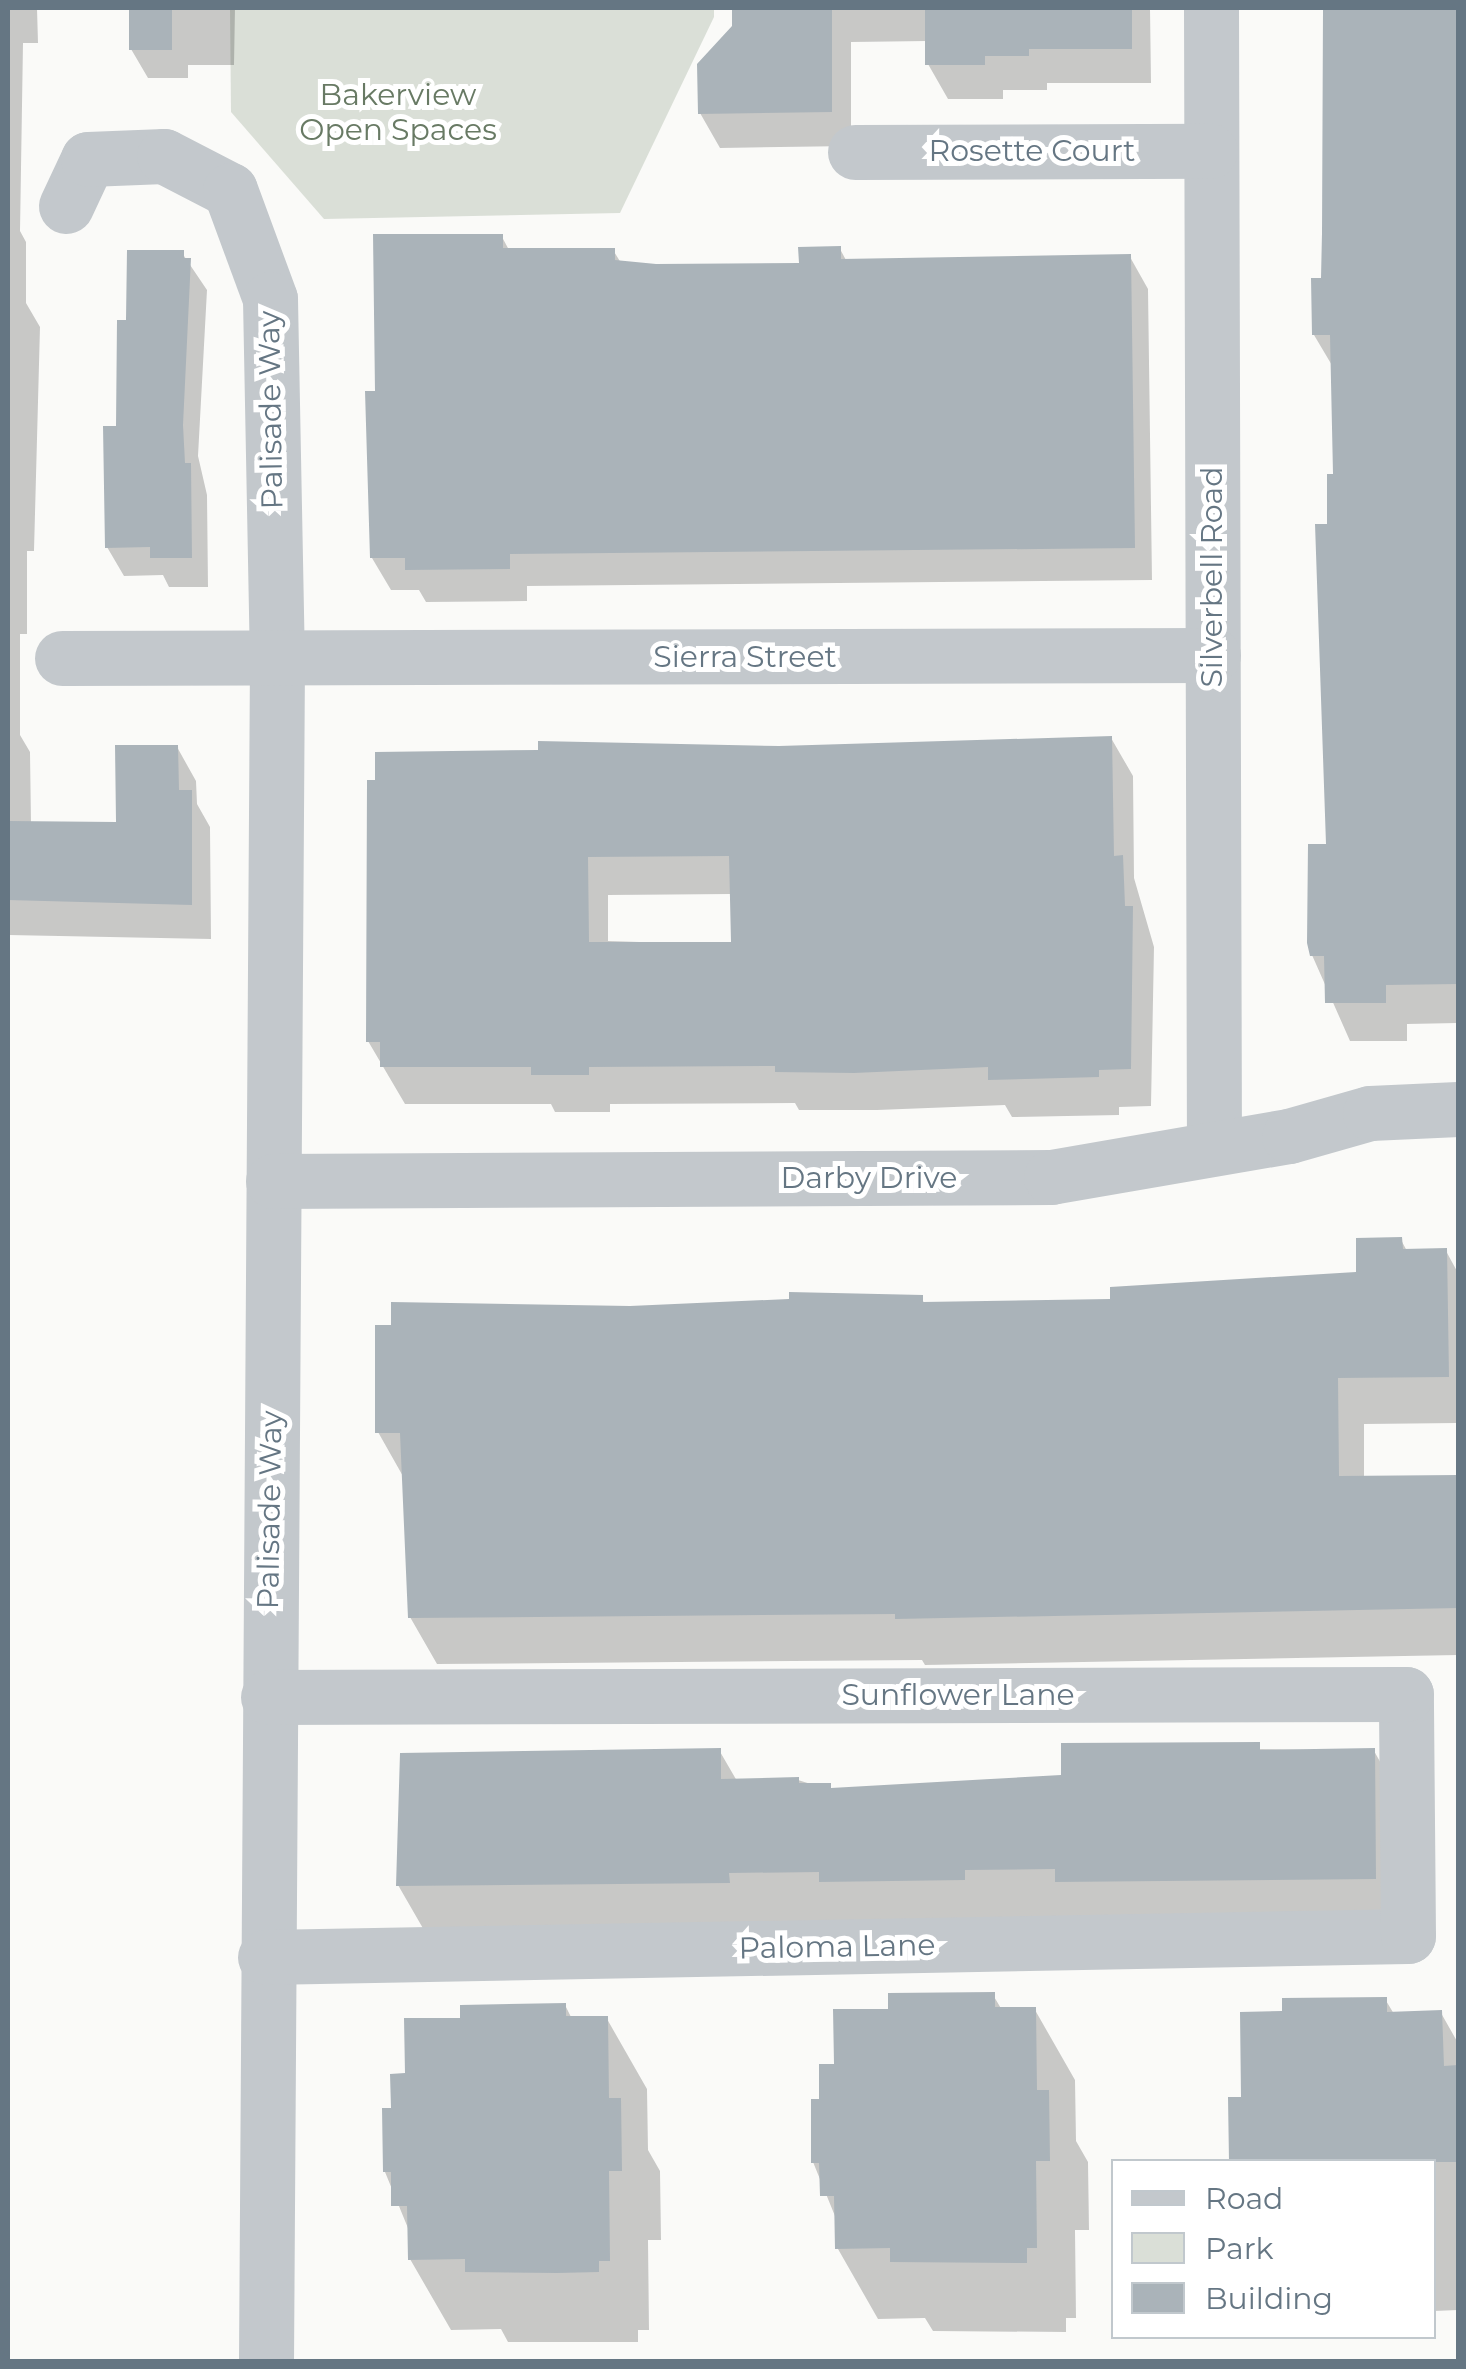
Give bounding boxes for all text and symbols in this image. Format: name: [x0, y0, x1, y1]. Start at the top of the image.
park label: Bakerview Open Spaces: [299, 77, 497, 148]
street label: Rosette Court: [929, 133, 1135, 169]
street label: Palisade Way: [251, 310, 291, 510]
street label: Silverbell Road: [1194, 466, 1230, 688]
street label: Sierra Street: [653, 639, 837, 675]
street label: Darby Drive: [781, 1160, 957, 1196]
street label: Palisade Way: [250, 1410, 290, 1610]
street label: Sunflower Lane: [841, 1677, 1075, 1713]
street label: Paloma Lane: [738, 1927, 936, 1967]
legend: [1111, 2159, 1436, 2339]
text: Road: [1205, 2180, 1283, 2217]
text: Park: [1205, 2230, 1274, 2267]
text: Building: [1205, 2280, 1333, 2317]

